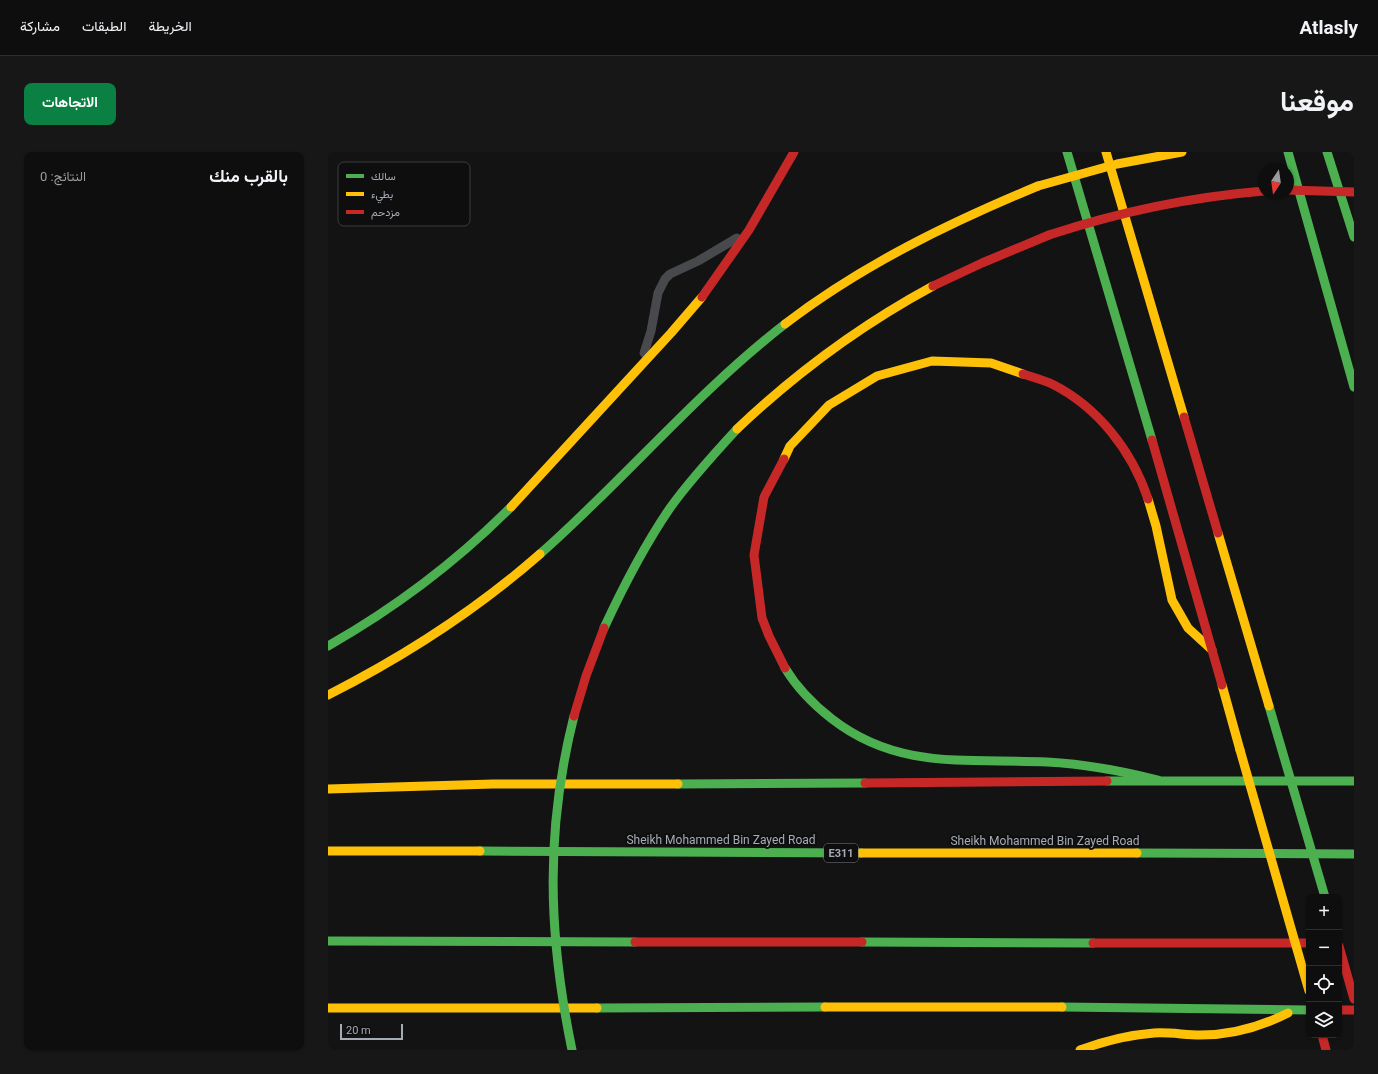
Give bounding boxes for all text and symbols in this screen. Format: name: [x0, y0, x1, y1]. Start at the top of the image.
text: Atlasly: [1299, 16, 1358, 39]
text: مشاركة: [20, 18, 60, 34]
text: الطبقات: [82, 18, 126, 34]
text: الخريطة: [148, 18, 192, 34]
button: الاتجاهات: [24, 83, 116, 125]
text: موقعنا: [1280, 85, 1354, 118]
legend: [338, 162, 470, 226]
north arrow: [1258, 164, 1294, 200]
text: بالقرب منك: [209, 166, 288, 186]
text: النتائج: 0: [40, 169, 86, 184]
text: سالك: [371, 170, 396, 183]
text: بطيء: [371, 188, 393, 204]
text: مزدحم: [371, 206, 400, 220]
street label: Sheikh Mohammed Bin Zayed Road: [626, 833, 816, 847]
street label: Sheikh Mohammed Bin Zayed Road: [950, 834, 1140, 848]
road number: E311: [824, 844, 858, 862]
map controls: [1306, 894, 1342, 1038]
button: +: [1306, 894, 1342, 930]
button: −: [1306, 930, 1342, 966]
button: locate: [1306, 966, 1342, 1002]
button: layers: [1306, 1002, 1342, 1038]
scale bar: [340, 1022, 403, 1041]
text: 20 m: [346, 1024, 371, 1037]

